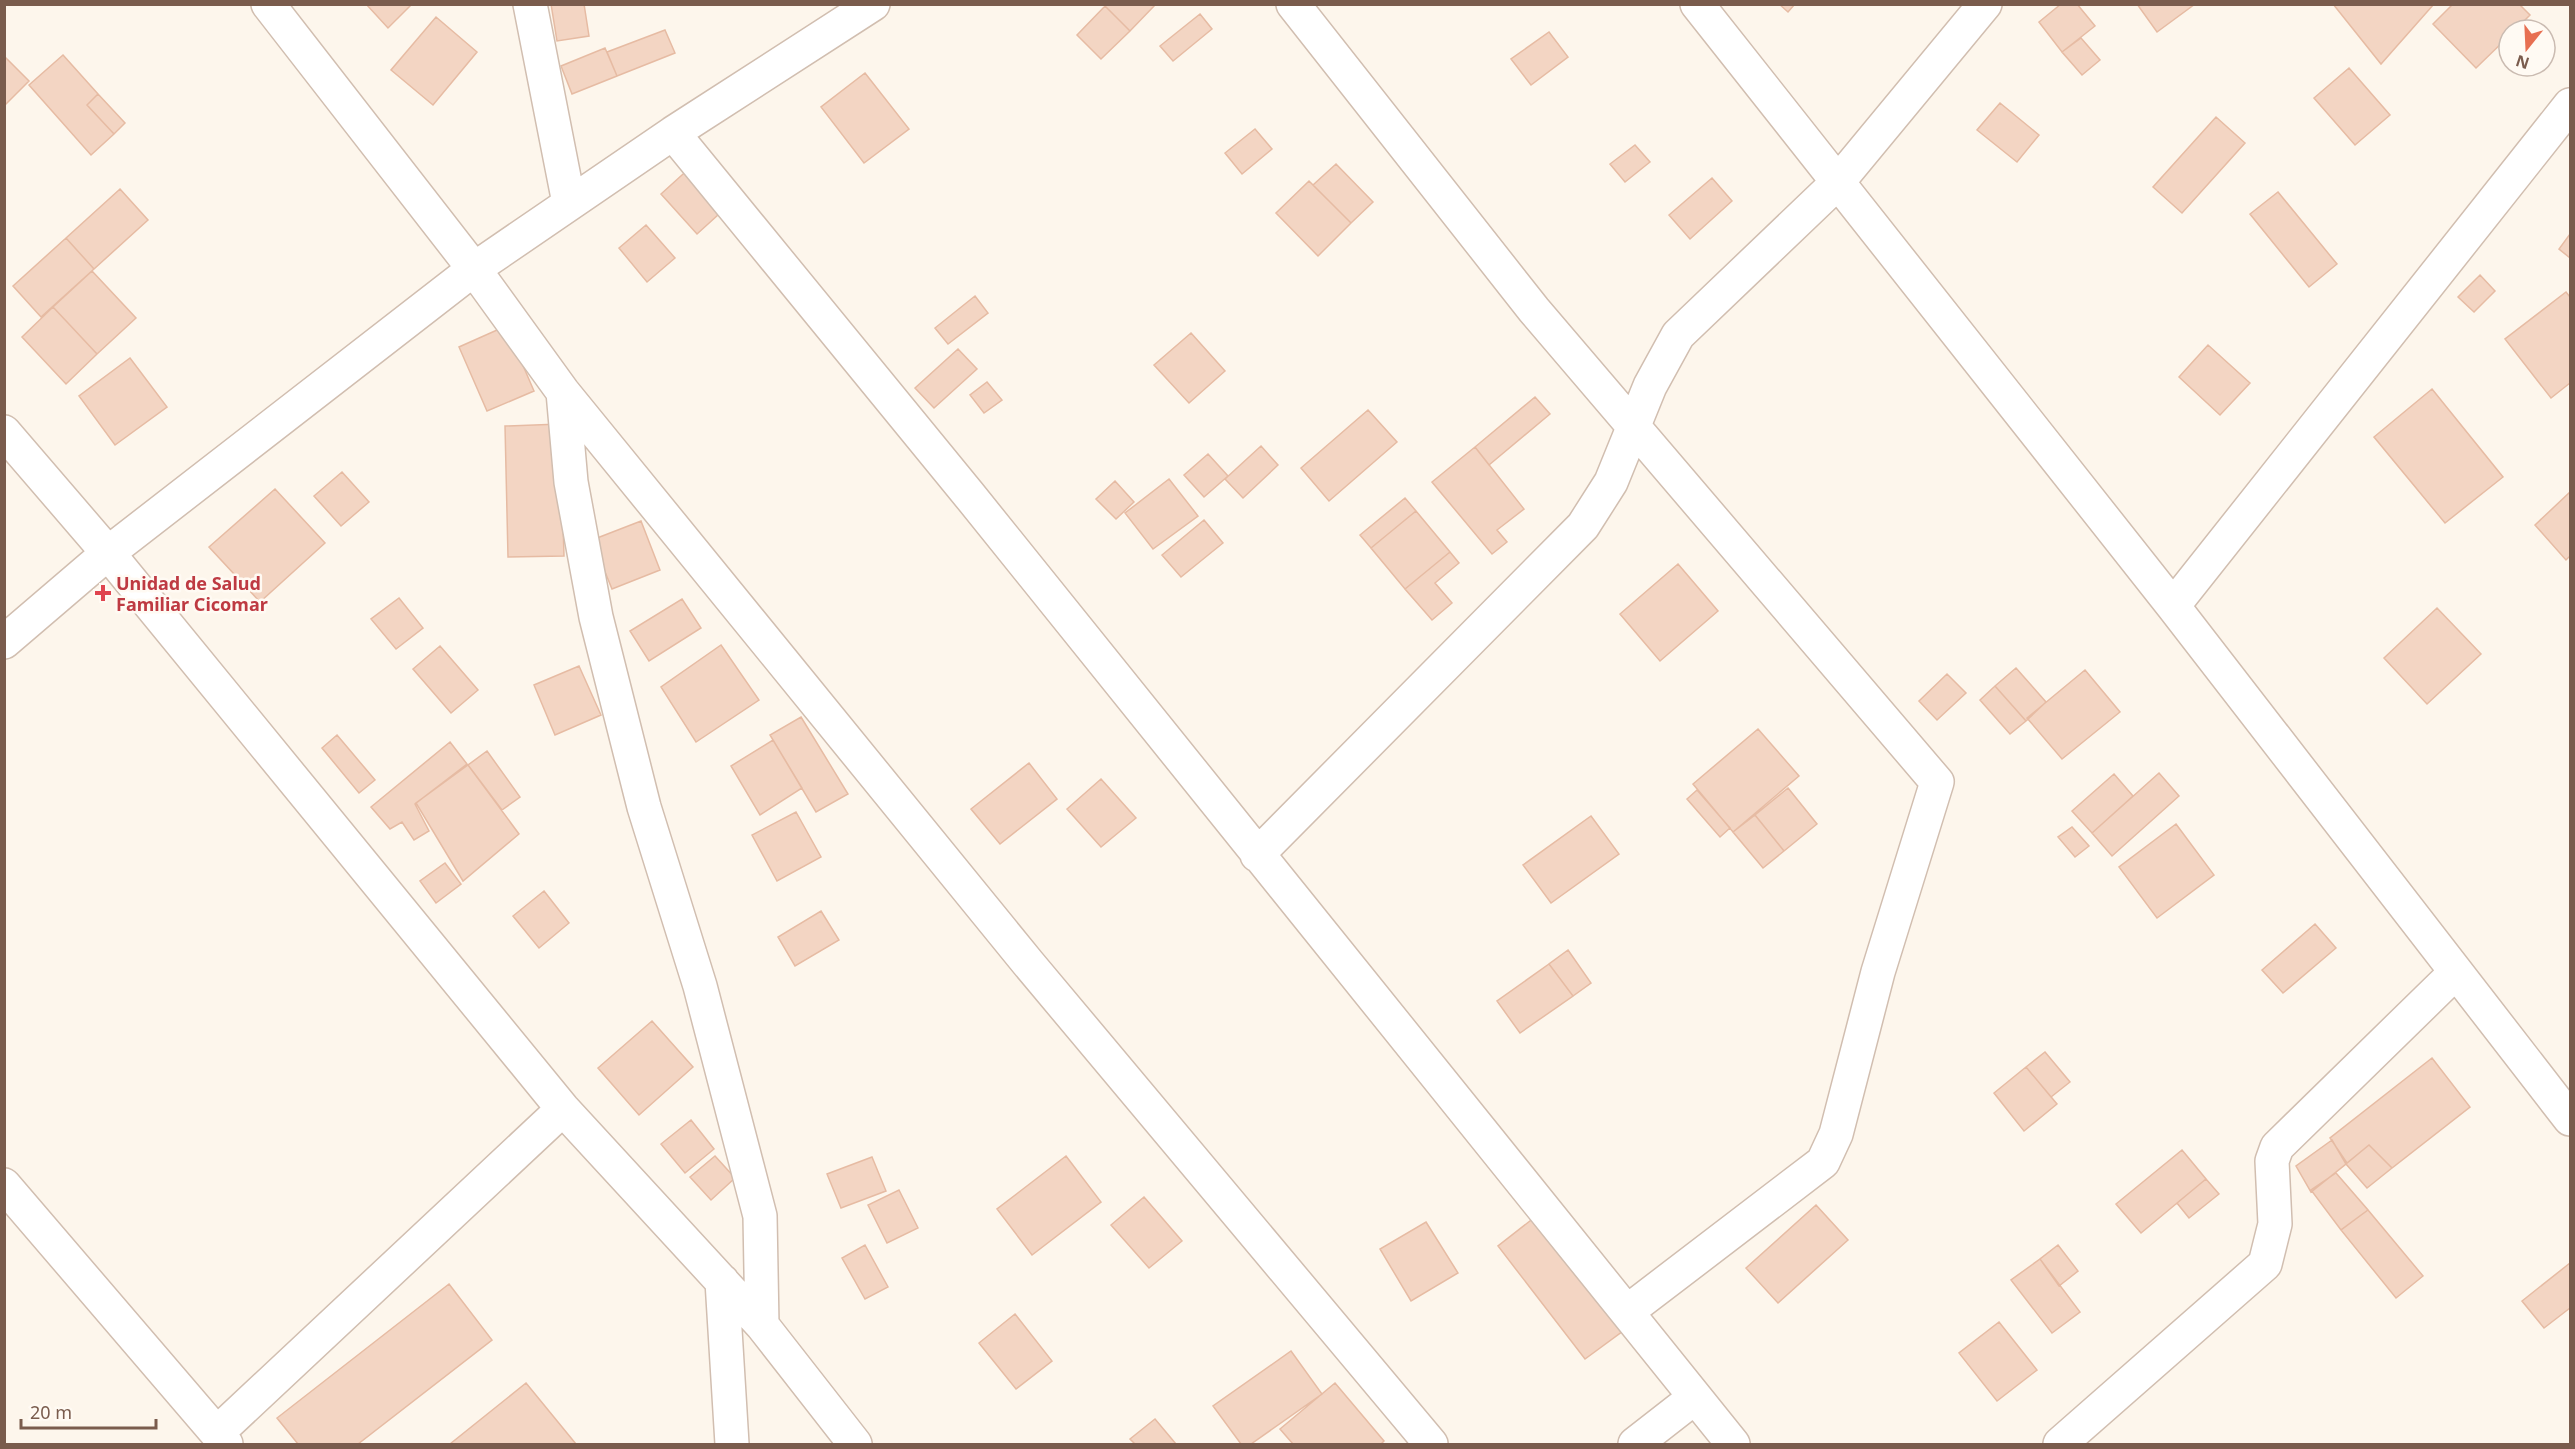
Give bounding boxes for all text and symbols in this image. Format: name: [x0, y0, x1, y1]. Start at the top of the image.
north arrow: [2497, 18, 2557, 78]
text: N: [2513, 50, 2532, 75]
place label: Unidad de Salud Familiar Cicomar: [116, 571, 268, 616]
marker: Unidad de Salud Familiar Cicomar: [94, 584, 112, 602]
scale bar: [21, 1392, 156, 1430]
text: 20 m: [30, 1400, 72, 1424]

